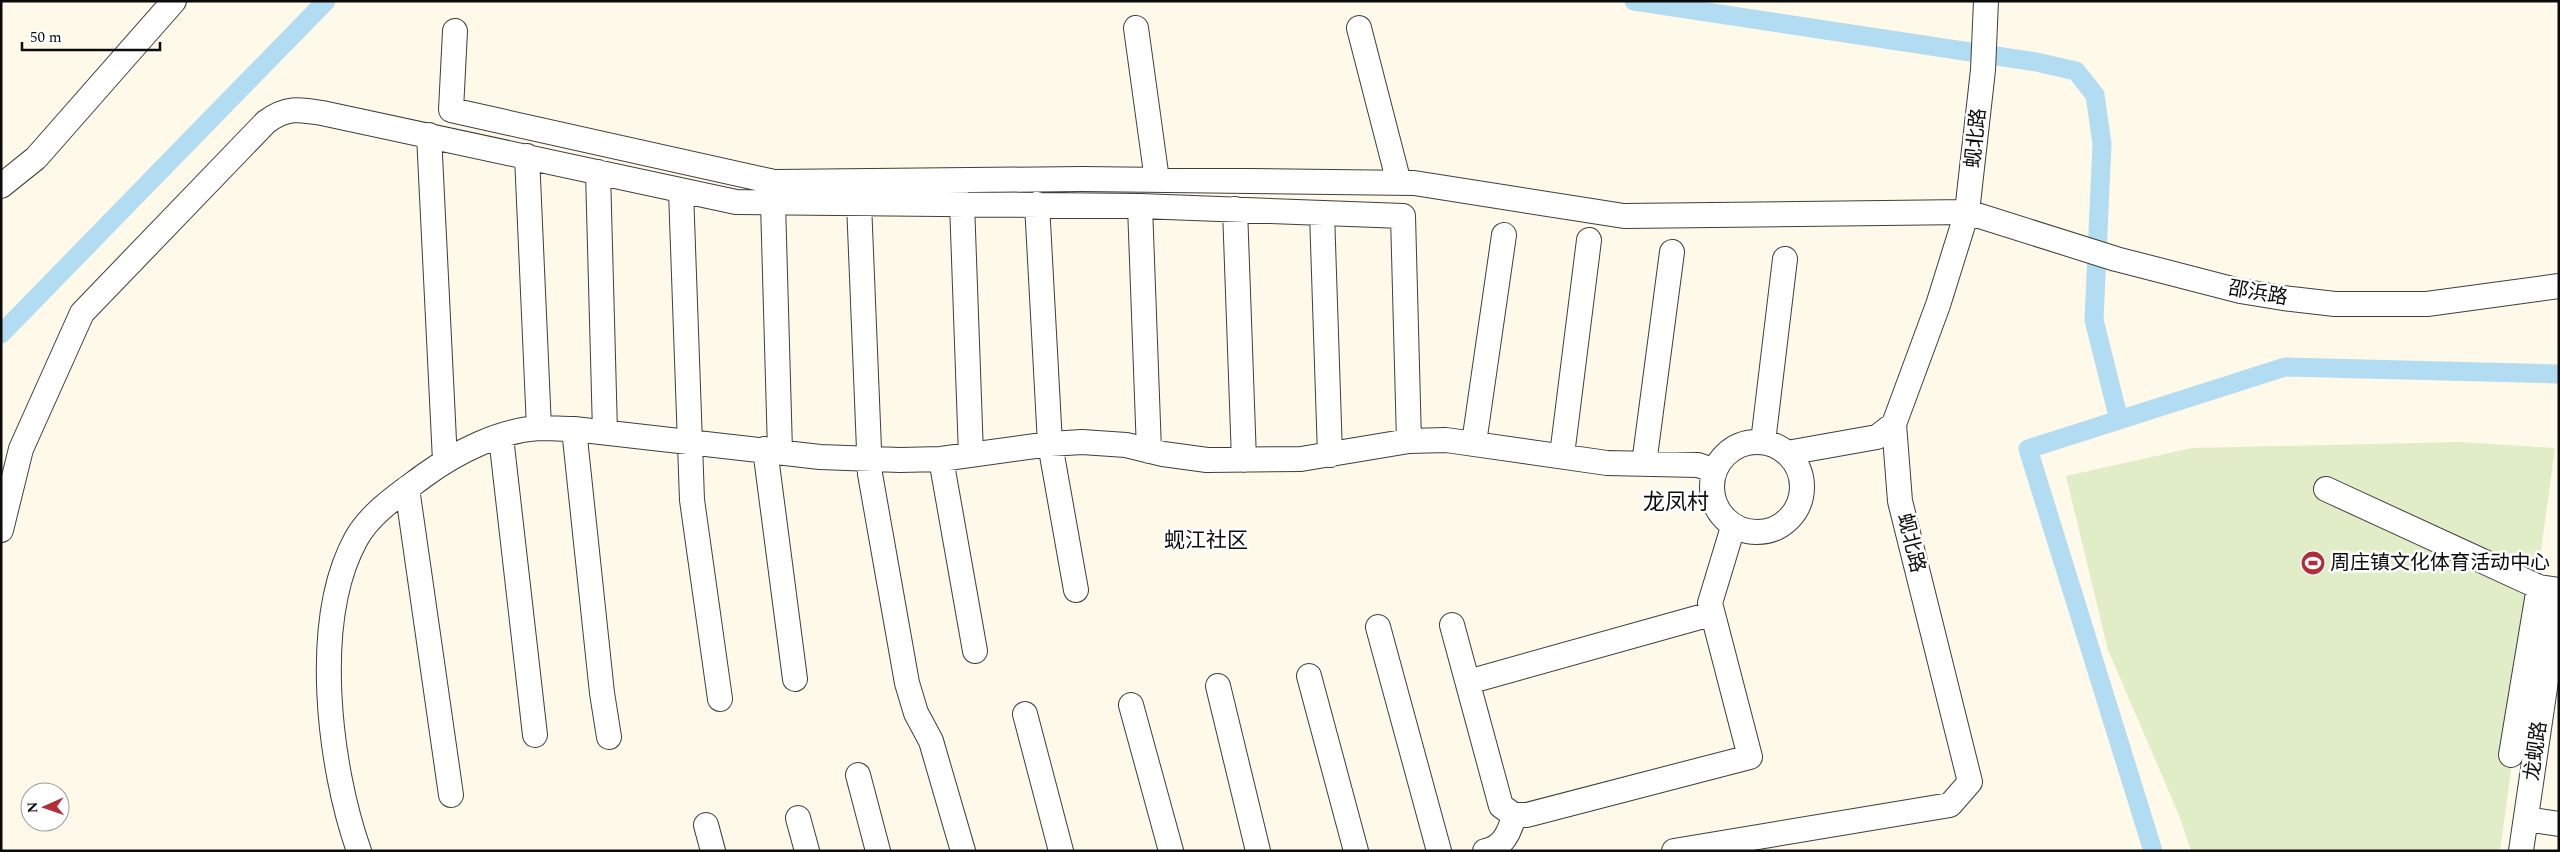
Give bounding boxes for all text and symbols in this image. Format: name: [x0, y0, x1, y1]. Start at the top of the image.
scale bar: [22, 20, 160, 52]
text: 50 m: [30, 26, 62, 49]
street label: 蚬北路: [1958, 107, 1994, 169]
street label: 邵浜路: [2226, 273, 2290, 313]
district label: 龙凤村: [1643, 486, 1709, 519]
street label: 蚬北路: [1889, 510, 1933, 576]
district label: 蚬江社区: [1164, 525, 1248, 557]
place label: 周庄镇文化体育活动中心: [2330, 548, 2550, 578]
sports icon: 周庄镇文化体育活动中心: [2300, 550, 2326, 576]
street label: 龙蚬路: [2517, 719, 2555, 783]
north arrow: [20, 782, 70, 832]
text: N: [22, 801, 43, 814]

